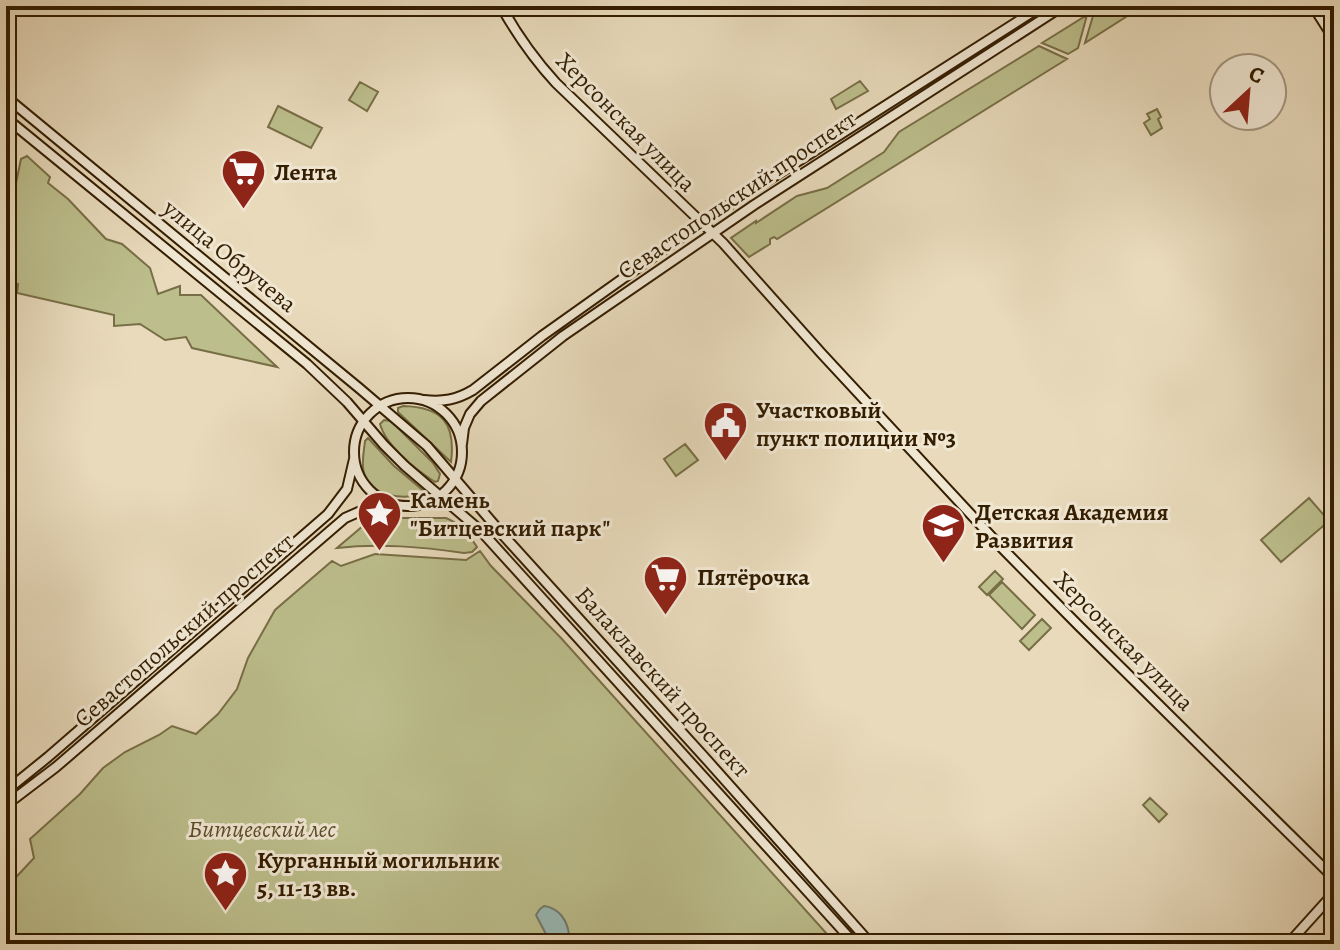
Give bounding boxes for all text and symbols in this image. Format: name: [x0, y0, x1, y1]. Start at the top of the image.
street label: Херсонская улица: [549, 45, 703, 199]
north arrow: [1208, 52, 1288, 132]
text: С: [1244, 58, 1269, 91]
street label: Севастопольский проспект: [611, 103, 863, 287]
supermarket icon: Лента: [219, 148, 267, 211]
place label: Лента: [274, 156, 338, 188]
street label: улица Обручева: [156, 192, 304, 320]
place label: Участковый пункт полиции №3: [756, 394, 956, 454]
public building icon: Участковый пункт полиции №3: [701, 400, 749, 463]
place label: Камень "Битцевский парк": [410, 484, 610, 544]
place icon: Камень "Битцевский парк": [355, 490, 403, 553]
place label: Детская Академия Развития: [975, 496, 1169, 556]
school or university icon: Детская Академия Развития: [920, 502, 968, 565]
street label: Севастопольский проспект: [67, 525, 301, 734]
supermarket icon: Пятёрочка: [642, 553, 690, 616]
place label: Пятёрочка: [697, 561, 810, 593]
street label: Херсонская улица: [1047, 564, 1201, 718]
street label: Балаклавский проспект: [568, 579, 758, 785]
park label: Битцевский лес: [188, 813, 336, 845]
place label: Курганный могильник 5, 11-13 вв.: [257, 844, 500, 904]
place icon: Курганный могильник 5, 11-13 вв.: [202, 850, 250, 913]

